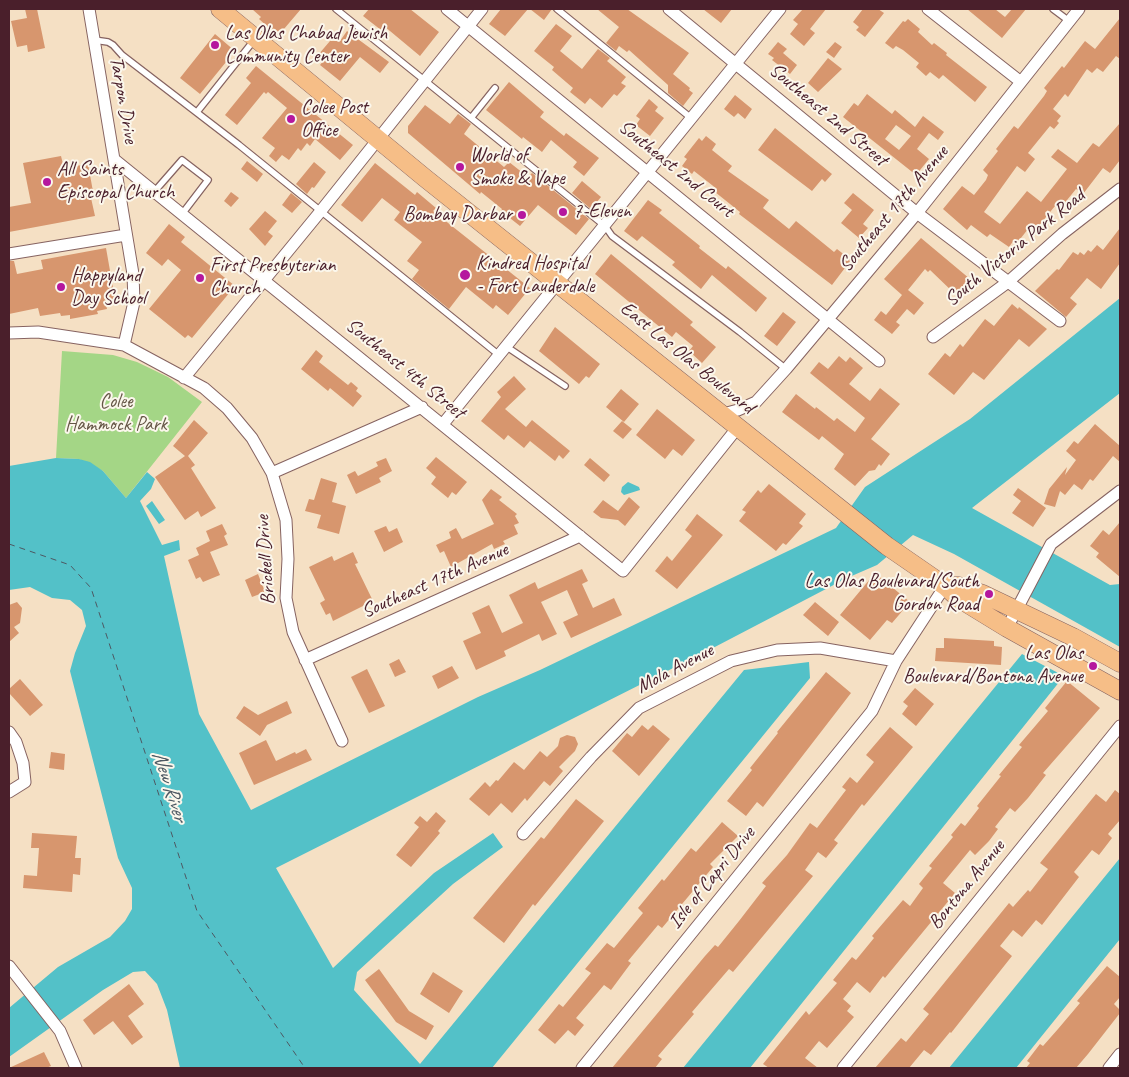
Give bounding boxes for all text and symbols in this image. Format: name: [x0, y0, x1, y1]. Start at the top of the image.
place label: Las Olas Chabad Jewish Community Center: [225, 22, 387, 69]
marker: Las Olas Chabad Jewish Community Center: [209, 39, 221, 51]
street label: Tarpon Drive: [104, 55, 142, 145]
street label: Southeast 2nd Street: [764, 58, 892, 172]
place label: Colee Post Office: [301, 96, 368, 143]
marker: Colee Post Office: [285, 113, 297, 125]
street label: Southeast 2nd Court: [613, 115, 739, 223]
street label: Southeast 17th Avenue: [834, 141, 954, 277]
place label: World of Smoke & Vape: [470, 144, 565, 191]
place label: All Saints Episcopal Church: [57, 158, 174, 205]
marker: World of Smoke & Vape: [454, 161, 466, 173]
marker: All Saints Episcopal Church: [41, 176, 53, 188]
street label: South Victoria Park Road: [940, 184, 1090, 312]
place label: 7-Eleven: [573, 200, 631, 224]
place label: Bombay Darbar: [404, 203, 512, 227]
marker: 7-Eleven: [557, 206, 569, 218]
marker: Bombay Darbar: [516, 209, 528, 221]
place label: Kindred Hospital - Fort Lauderdale: [476, 252, 594, 299]
place label: First Presbyterian Church: [210, 254, 336, 301]
place label: Happyland Day School: [71, 264, 146, 311]
marker: Kindred Hospital - Fort Lauderdale: [458, 268, 472, 282]
marker: First Presbyterian Church: [194, 272, 206, 284]
marker: Happyland Day School: [55, 281, 67, 293]
street label: East Las Olas Boulevard: [615, 297, 759, 419]
street label: Southeast 4th Street: [341, 314, 469, 424]
park label: Colee Hammock Park: [65, 390, 167, 437]
street label: Brickell Drive: [251, 514, 281, 606]
street label: Southeast 17th Avenue: [358, 538, 512, 624]
place label: Las Olas Boulevard/South Gordon Road: [805, 570, 979, 617]
marker: Las Olas Boulevard/South Gordon Road: [983, 588, 995, 600]
street label: Mola Avenue: [632, 639, 718, 699]
place label: Las Olas Boulevard/Bontona Avenue: [903, 642, 1083, 689]
marker: Las Olas Boulevard/Bontona Avenue: [1087, 660, 1099, 672]
water label: New River: [146, 748, 192, 824]
street label: Isle of Capri Drive: [663, 822, 761, 934]
street label: Bontona Avenue: [924, 835, 1010, 935]

